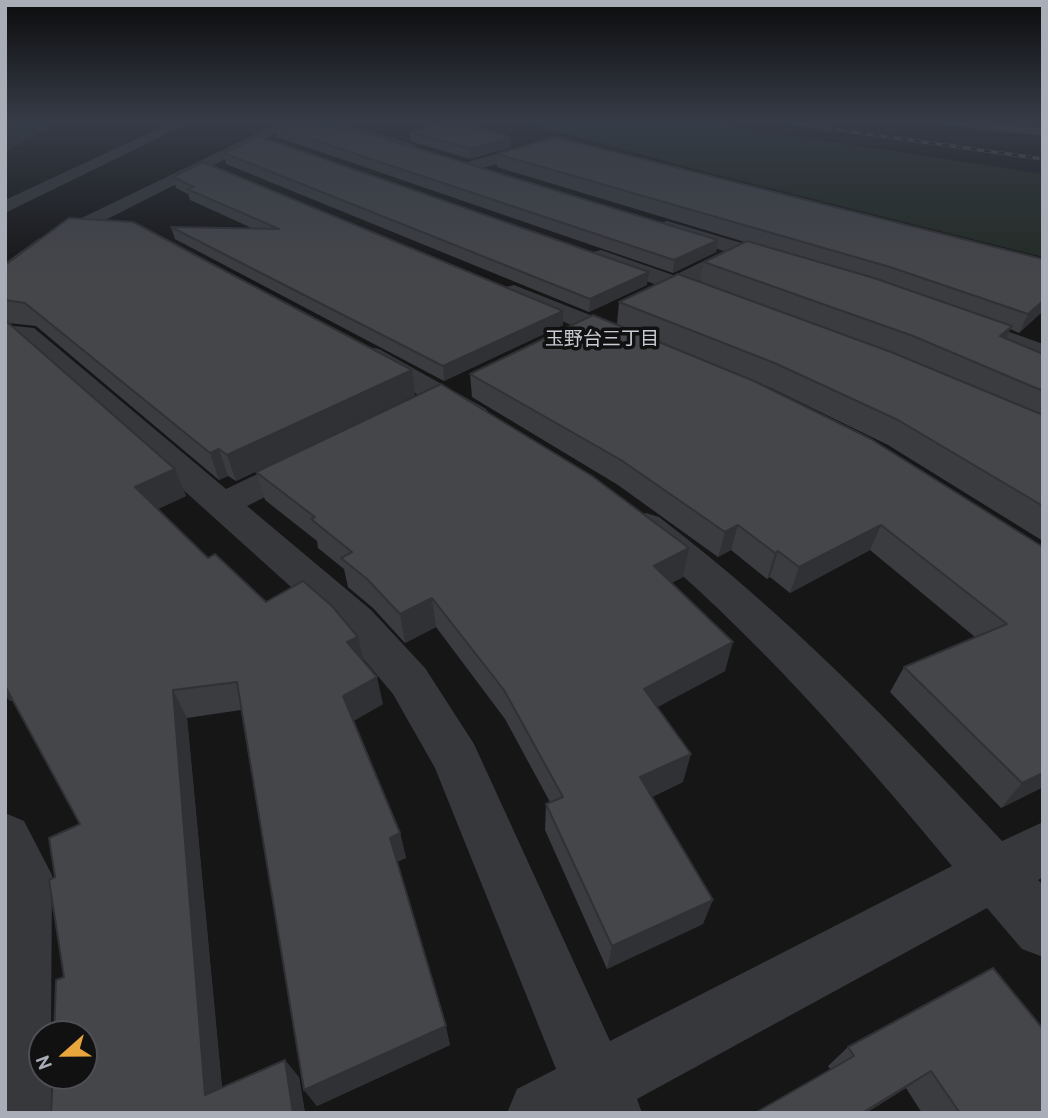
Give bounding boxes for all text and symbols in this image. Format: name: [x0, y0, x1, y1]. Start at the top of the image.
district label: 玉野台三丁目: [545, 330, 659, 352]
north arrow: [28, 1020, 98, 1090]
text: N: [32, 1051, 59, 1072]

